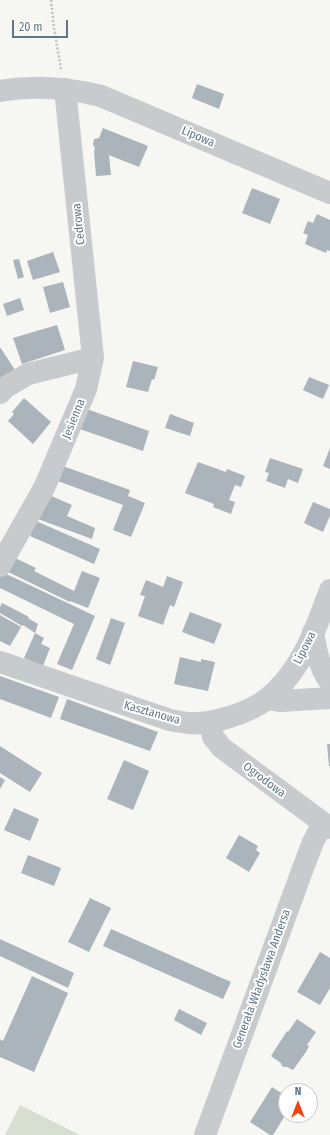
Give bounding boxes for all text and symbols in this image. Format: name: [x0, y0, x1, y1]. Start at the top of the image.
scale bar: [14, 12, 70, 38]
text: 20 m: [19, 20, 43, 34]
street label: Lipowa: [179, 124, 217, 150]
street label: Cedrowa: [70, 202, 88, 246]
street label: Jesienna: [59, 397, 89, 441]
street label: Lipowa: [291, 629, 319, 667]
street label: Kasztanowa: [122, 698, 182, 728]
street label: Ogrodowa: [240, 759, 288, 801]
street label: Generała Władysława Andersa: [230, 907, 294, 1051]
north arrow: [278, 1083, 318, 1123]
text: N: [295, 1085, 301, 1098]

